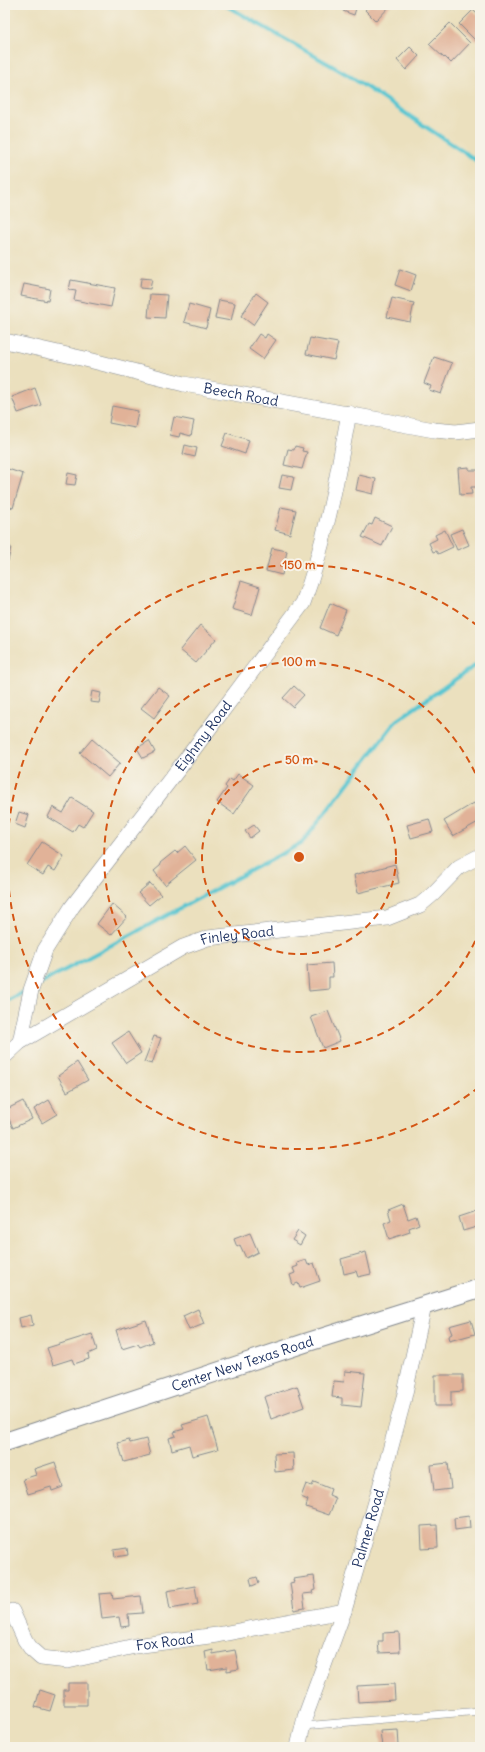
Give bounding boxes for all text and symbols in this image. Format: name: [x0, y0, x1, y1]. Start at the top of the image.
street label: Beech Road: [202, 379, 280, 410]
text: 150 m: [283, 557, 316, 572]
text: 100 m: [282, 654, 316, 669]
street label: Eighmy Road: [171, 697, 236, 775]
text: 50 m: [285, 752, 314, 767]
centre of rings: [292, 850, 306, 864]
street label: Finley Road: [198, 922, 275, 949]
street label: Center New Texas Road: [169, 1332, 316, 1395]
street label: Palmer Road: [348, 1487, 388, 1570]
street label: Fox Road: [135, 1629, 195, 1655]

